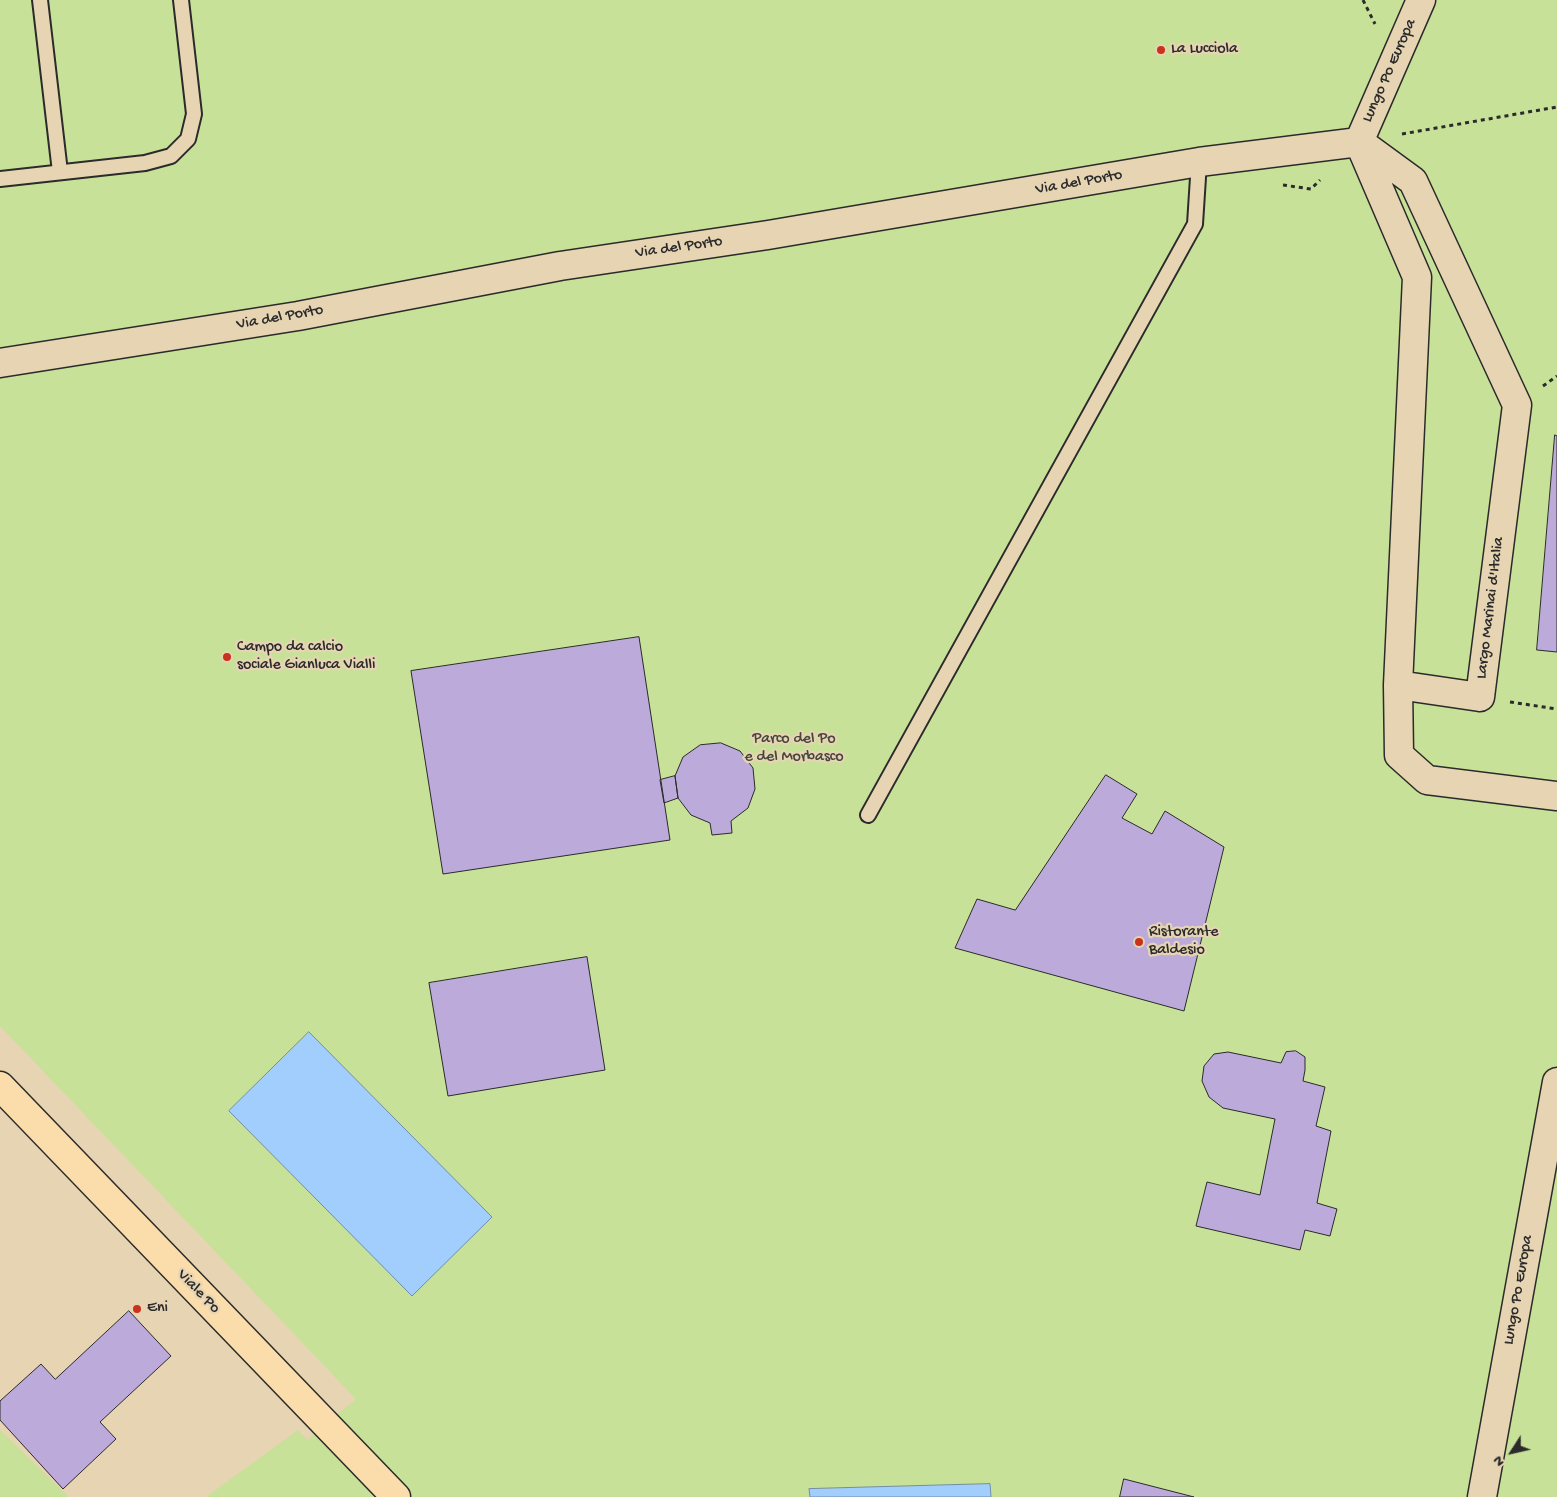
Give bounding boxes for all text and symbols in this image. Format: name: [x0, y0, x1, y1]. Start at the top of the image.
street label: Lungo Po Europa: [1359, 16, 1421, 126]
place label: La Lucciola: [1171, 40, 1238, 60]
marker: La Lucciola: [1155, 44, 1167, 56]
street label: Via del Porto: [1034, 166, 1124, 200]
street label: Via del Porto: [634, 232, 724, 264]
street label: Via del Porto: [235, 301, 325, 335]
street label: Largo Marinai d'Italia: [1473, 536, 1509, 680]
place label: Campo da calcio sociale Gianluca Vialli: [237, 638, 376, 676]
marker: Campo da calcio sociale Gianluca Vialli: [221, 651, 233, 663]
park label: Parco del Po e del Morbasco: [744, 730, 844, 768]
place label: Ristorante Baldesio: [1149, 923, 1219, 961]
marker: Ristorante Baldesio: [1133, 936, 1145, 948]
street label: Lungo Po Europa: [1500, 1234, 1538, 1346]
street label: Viale Po: [172, 1266, 224, 1318]
place label: Eni: [147, 1299, 168, 1319]
marker: Eni: [131, 1303, 143, 1315]
north arrow: [1487, 1427, 1537, 1477]
text: N: [1490, 1452, 1509, 1470]

